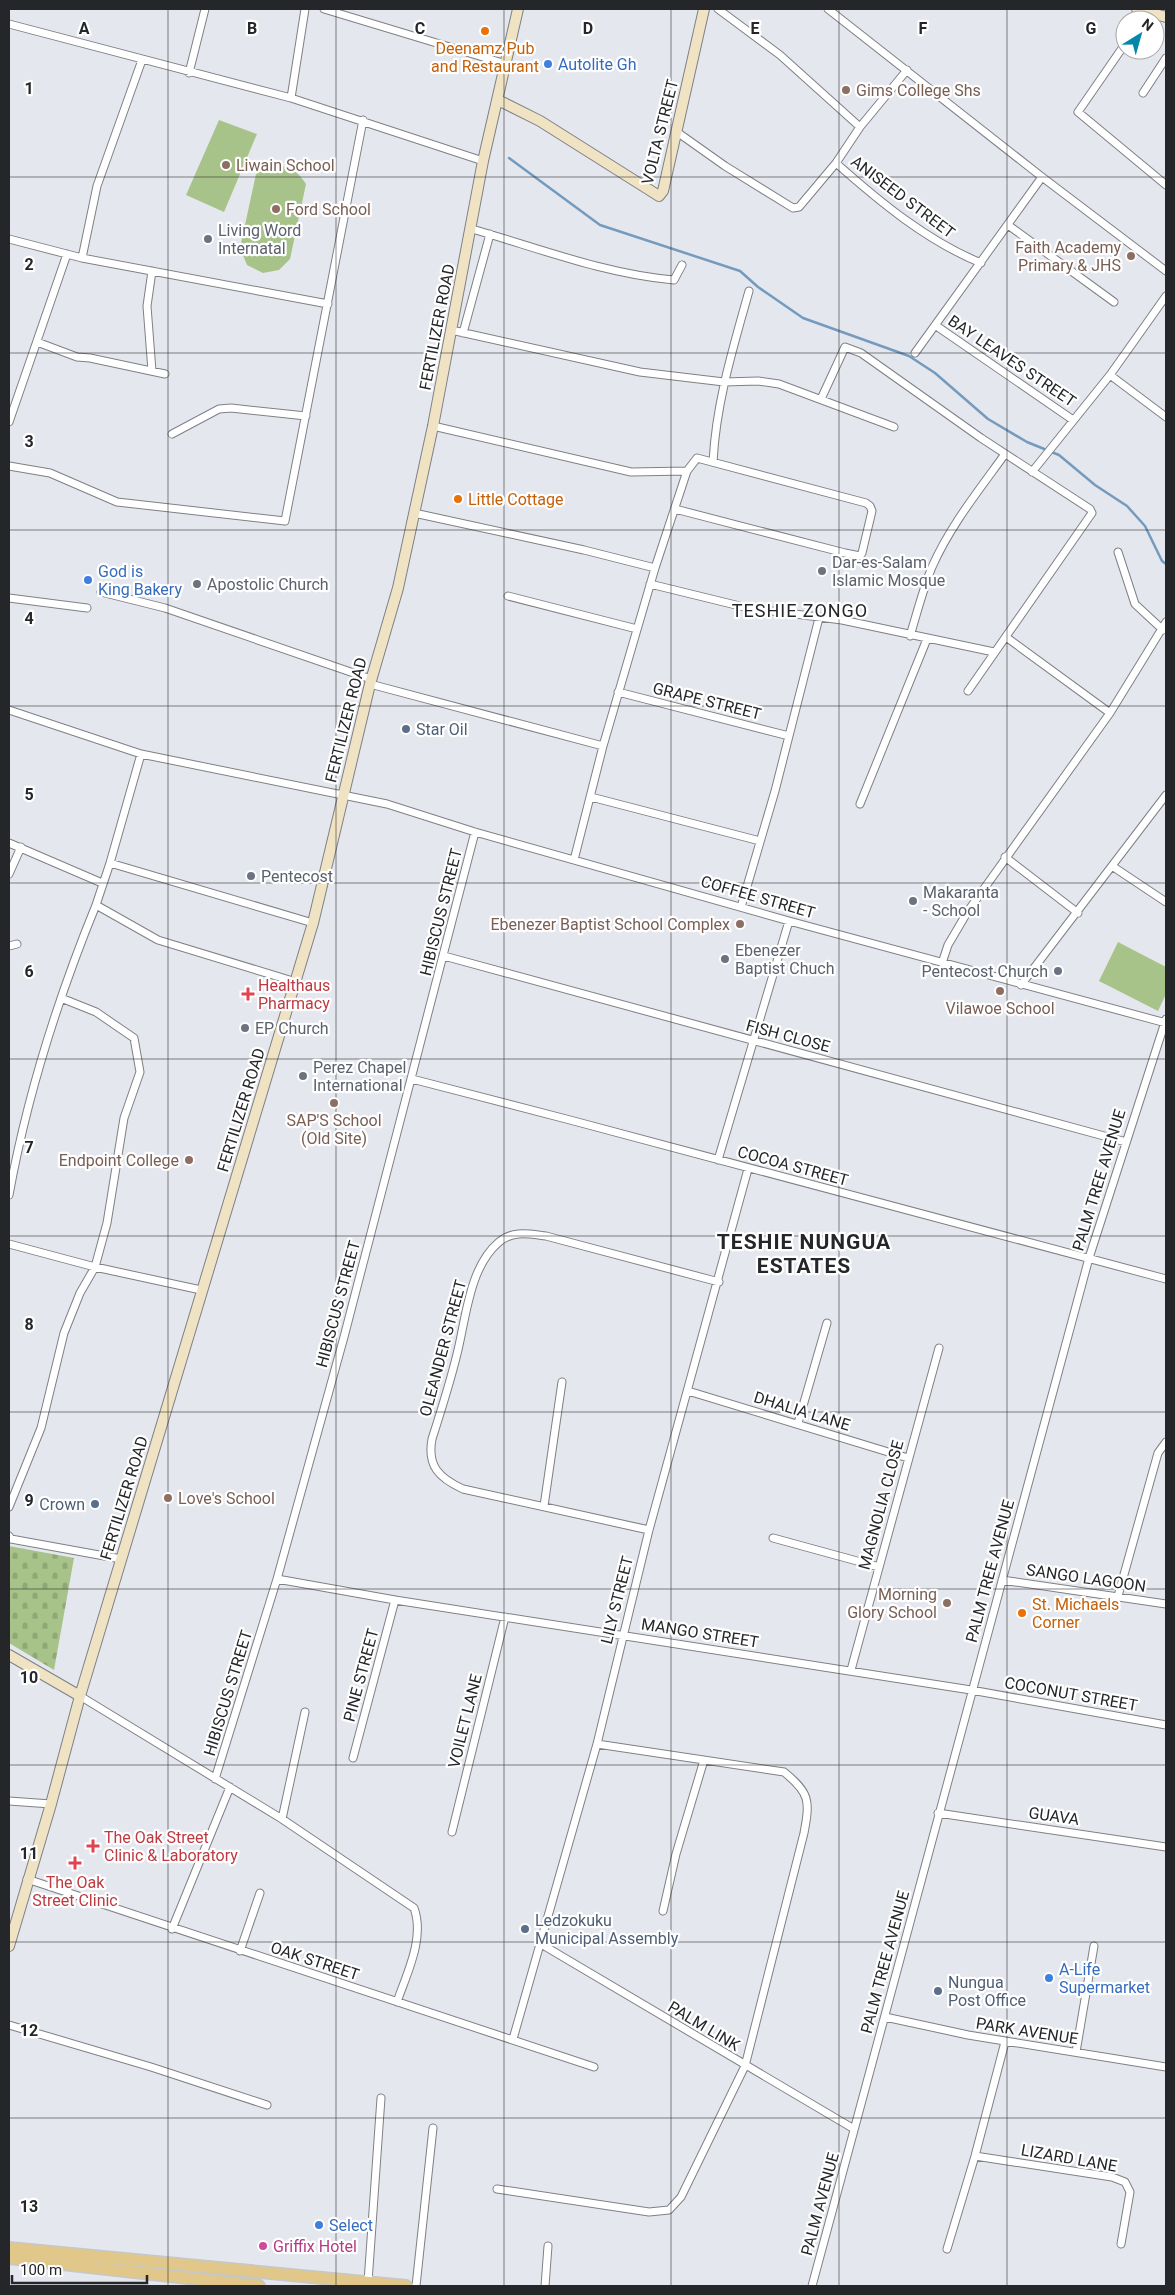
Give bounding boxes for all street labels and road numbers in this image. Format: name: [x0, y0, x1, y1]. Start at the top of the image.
street label: VOLTA STREET: [638, 77, 682, 187]
street label: ANISEED STREET: [847, 152, 959, 243]
street label: FERTILIZER ROAD: [415, 262, 459, 392]
street label: BAY LEAVES STREET: [944, 311, 1080, 411]
street label: FERTILIZER ROAD: [321, 656, 371, 784]
street label: GRAPE STREET: [651, 678, 764, 724]
street label: HIBISCUS STREET: [416, 846, 466, 978]
street label: COFFEE STREET: [699, 872, 818, 923]
street label: FISH CLOSE: [744, 1016, 832, 1056]
street label: FERTILIZER ROAD: [213, 1046, 269, 1174]
street label: PALM TREE AVENUE: [1068, 1107, 1130, 1253]
street label: COCOA STREET: [736, 1142, 851, 1190]
street label: HIBISCUS STREET: [312, 1238, 364, 1370]
street label: OLEANDER STREET: [416, 1277, 471, 1418]
street label: DHALIA LANE: [752, 1387, 852, 1435]
street label: FERTILIZER ROAD: [96, 1434, 152, 1562]
street label: MAGNOLIA CLOSE: [855, 1438, 907, 1572]
street label: PALM TREE AVENUE: [962, 1497, 1018, 1645]
street label: LILY STREET: [597, 1554, 637, 1646]
street label: SANGO LAGOON: [1025, 1560, 1147, 1596]
street label: MANGO STREET: [640, 1614, 761, 1652]
street label: PINE STREET: [339, 1626, 383, 1724]
street label: HIBISCUS STREET: [200, 1627, 256, 1758]
street label: VOILET LANE: [444, 1672, 486, 1770]
street label: COCONUT STREET: [1003, 1673, 1139, 1715]
street label: GUAVA: [1027, 1803, 1081, 1829]
street label: PALM TREE AVENUE: [857, 1888, 913, 2036]
street label: OAK STREET: [268, 1938, 362, 1984]
street label: PALM LINK: [665, 1997, 744, 2055]
street label: PARK AVENUE: [975, 2014, 1079, 2048]
street label: LIZARD LANE: [1020, 2140, 1118, 2176]
street label: PALM AVENUE: [797, 2150, 843, 2258]

